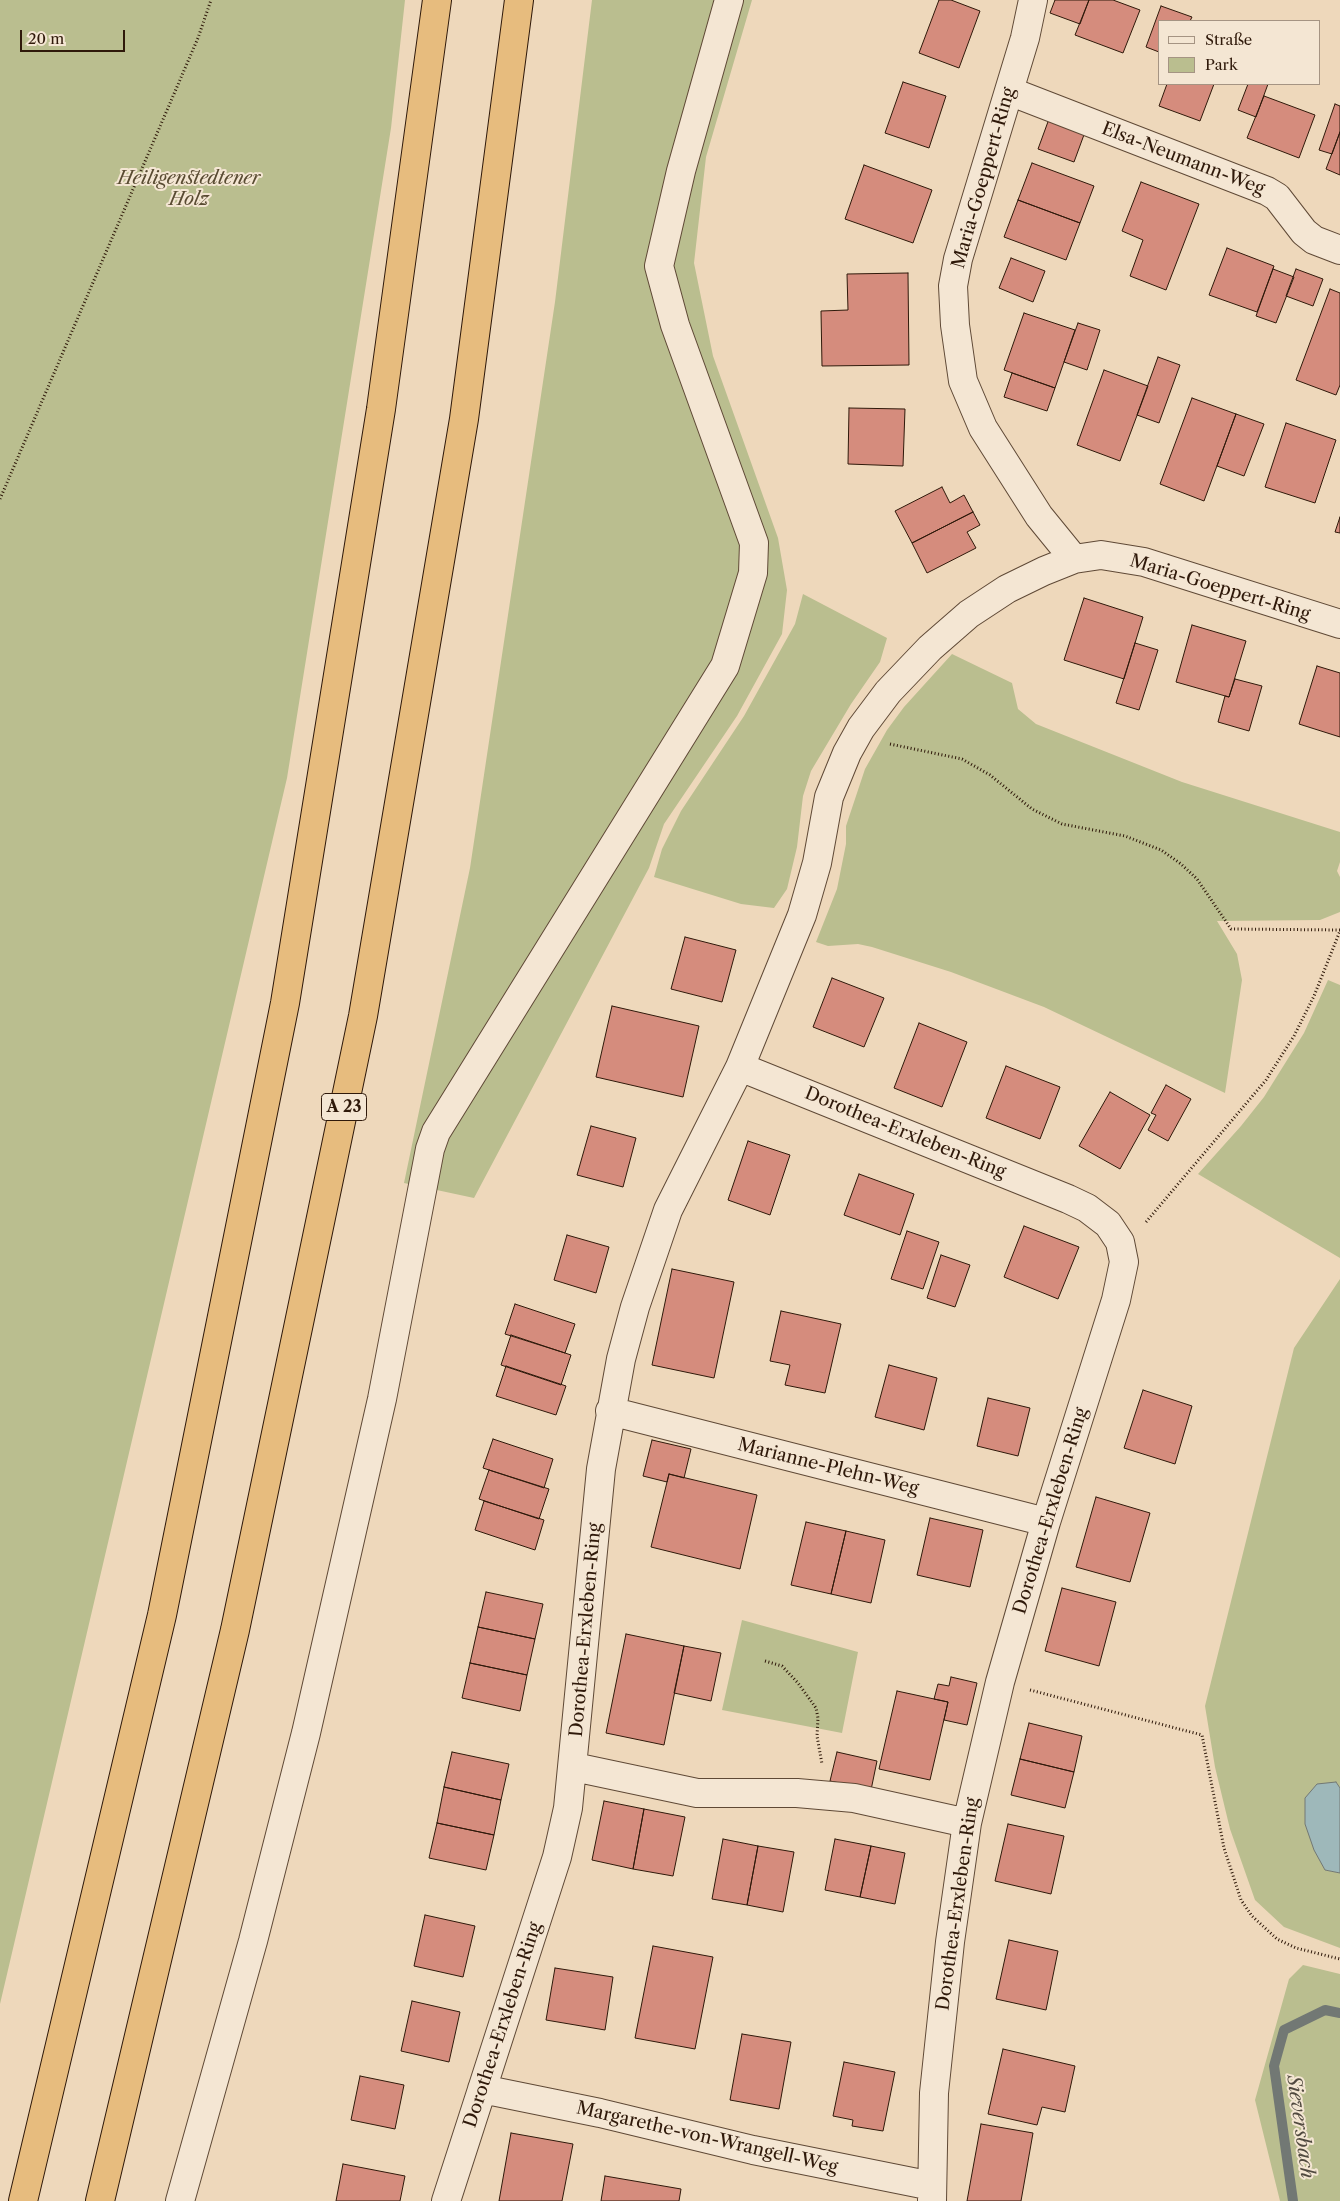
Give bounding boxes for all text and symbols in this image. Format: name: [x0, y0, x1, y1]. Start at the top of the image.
scale bar: [22, 20, 128, 52]
legend: [1158, 20, 1320, 85]
text: 20 m: [28, 29, 64, 48]
text: Straße: [1205, 30, 1252, 49]
text: Park: [1205, 55, 1238, 74]
street label: Maria-Goeppert-Ring: [948, 85, 1020, 271]
street label: Elsa-Neumann-Weg: [1099, 118, 1267, 200]
park label: Heiligenstedtener Holz: [118, 168, 260, 210]
street label: Maria-Goeppert-Ring: [1127, 550, 1313, 626]
street label: Dorothea-Erxleben-Ring: [801, 1083, 1009, 1183]
road number: A 23: [322, 1094, 366, 1120]
street label: Dorothea-Erxleben-Ring: [1009, 1405, 1093, 1617]
street label: Marianne-Plehn-Weg: [735, 1434, 921, 1500]
street label: Dorothea-Erxleben-Ring: [566, 1522, 606, 1738]
street label: Dorothea-Erxleben-Ring: [932, 1796, 984, 2012]
street label: Dorothea-Erxleben-Ring: [460, 1919, 546, 2131]
water label: Sieversbach: [1281, 2074, 1319, 2180]
street label: Margarethe-von-Wrangell-Weg: [574, 2097, 840, 2179]

